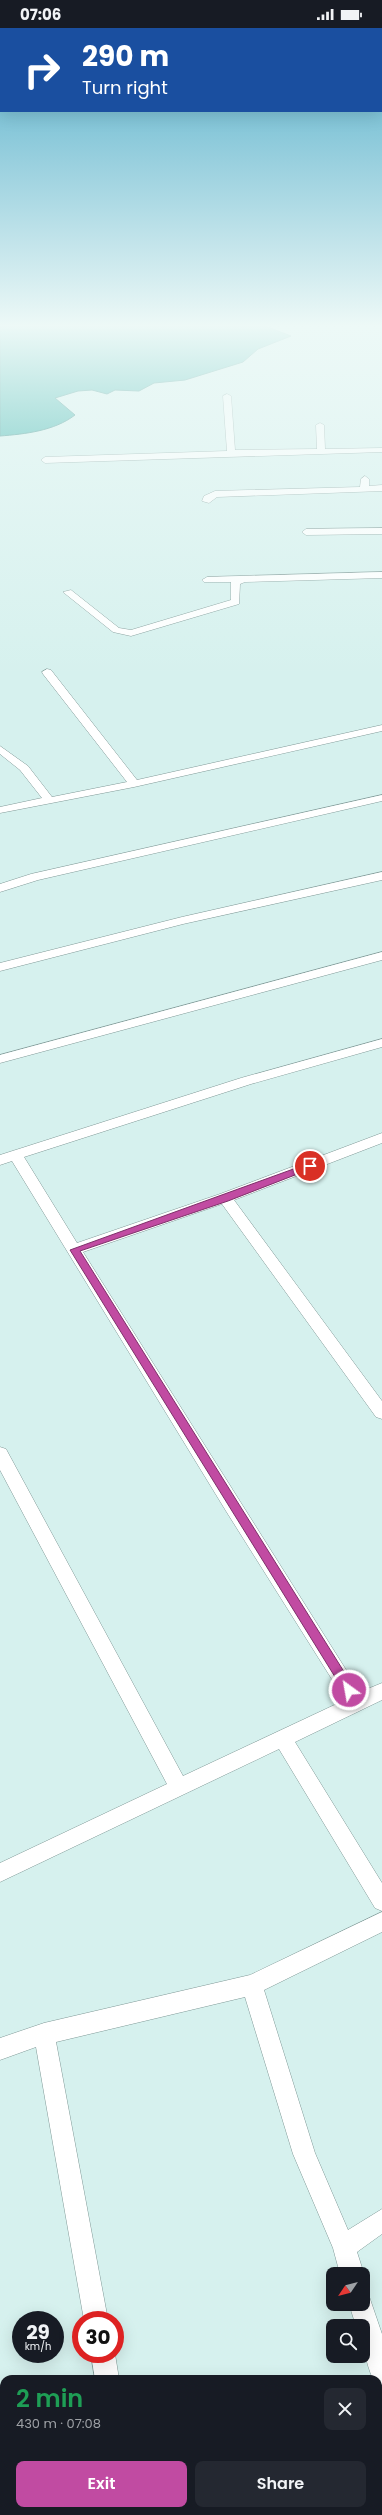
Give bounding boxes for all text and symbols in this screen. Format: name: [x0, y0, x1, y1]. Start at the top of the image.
text: 07:06: [20, 4, 61, 25]
text: 290 m: [82, 37, 169, 76]
icon: right: [16, 44, 68, 96]
text: Turn right: [82, 75, 168, 100]
pin: [293, 1149, 327, 1183]
icon: arrive: [299, 1155, 321, 1177]
position arrow: [328, 1669, 370, 1711]
north arrow: [326, 2267, 370, 2311]
map controls: [326, 2267, 370, 2363]
speed limit sign: 30: [72, 2311, 124, 2363]
text: 29: [26, 2318, 50, 2346]
button: search: [326, 2319, 370, 2363]
text: km/h: [25, 2339, 51, 2354]
text: 2 min: [16, 2382, 83, 2415]
button: close: [324, 2388, 366, 2430]
text: 430 m · 07:08: [16, 2414, 101, 2433]
button: Exit: [16, 2461, 187, 2507]
button: Share: [195, 2461, 366, 2507]

